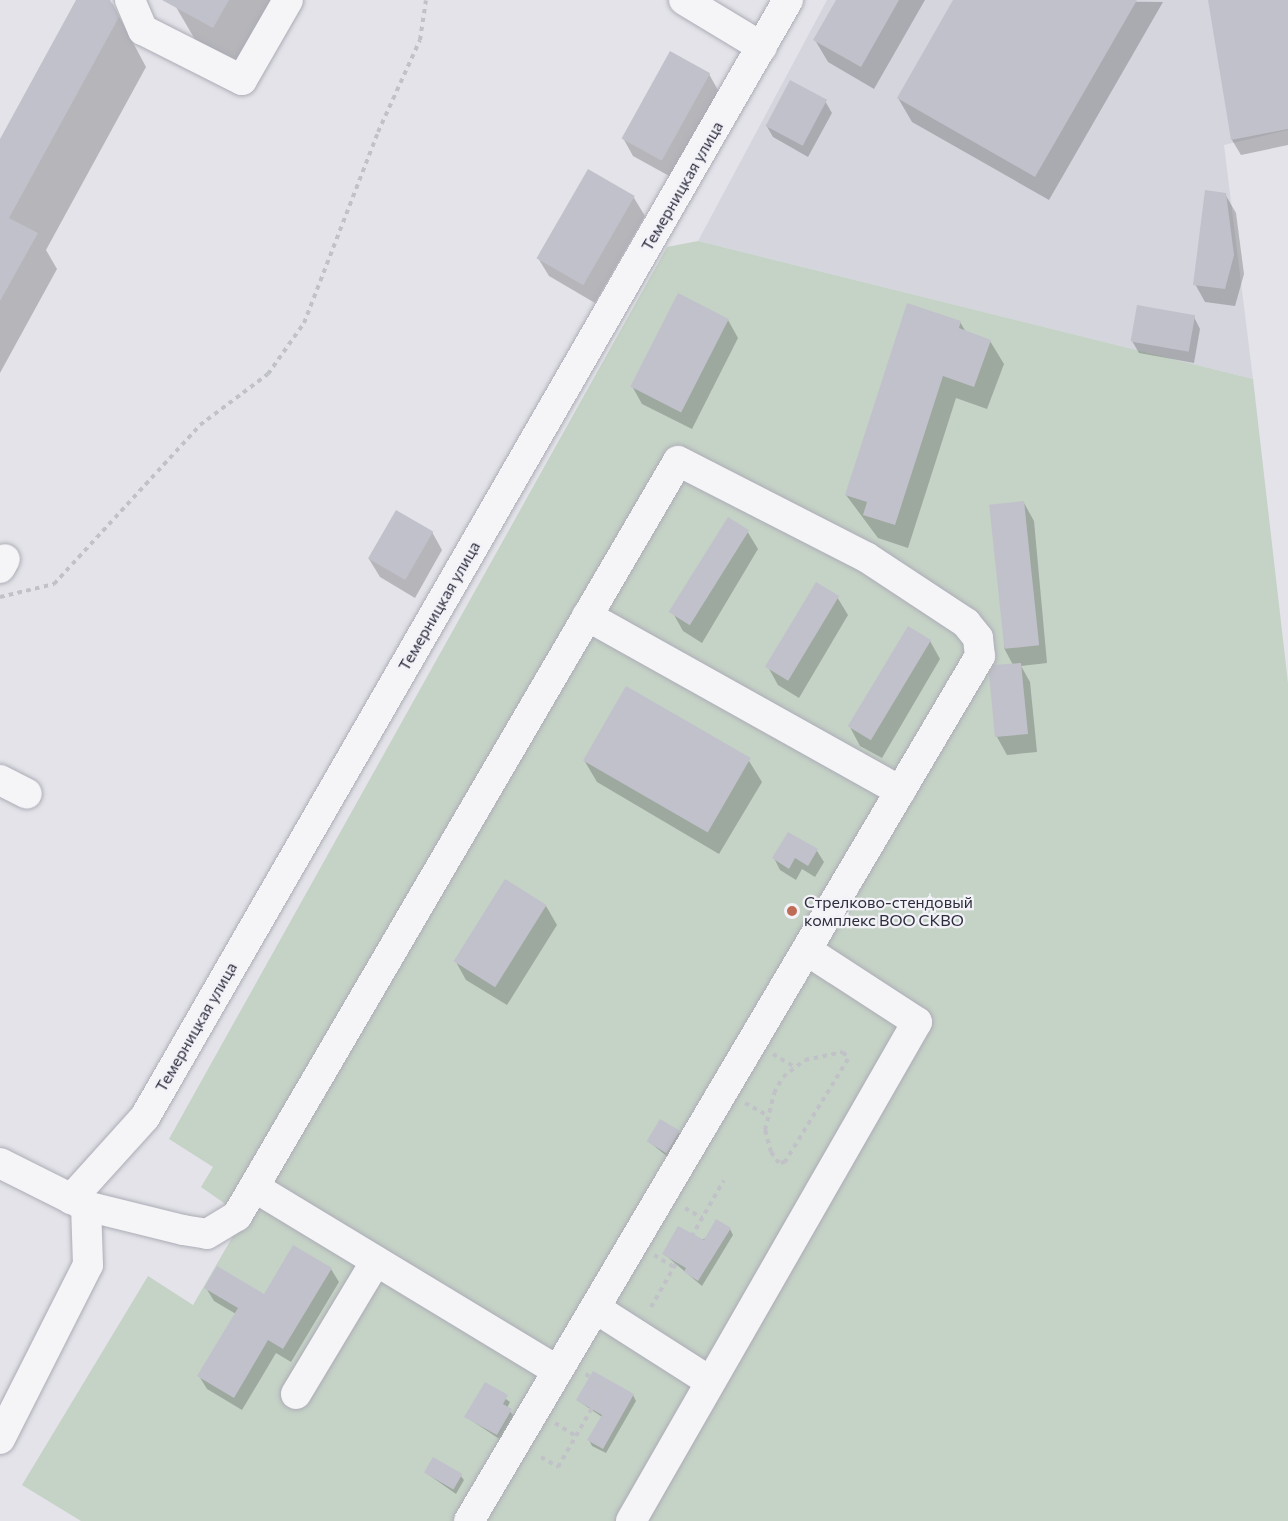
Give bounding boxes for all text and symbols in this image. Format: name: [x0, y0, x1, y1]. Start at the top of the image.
street label: Темерницкая улица: [637, 118, 727, 254]
street label: Темерницкая улица: [394, 538, 484, 674]
place label: Стрелково-стендовый комплекс ВОО СКВО: [804, 892, 973, 930]
marker: Стрелково-стендовый комплекс ВОО СКВО: [785, 904, 799, 918]
street label: Темерницкая улица: [151, 959, 241, 1095]

